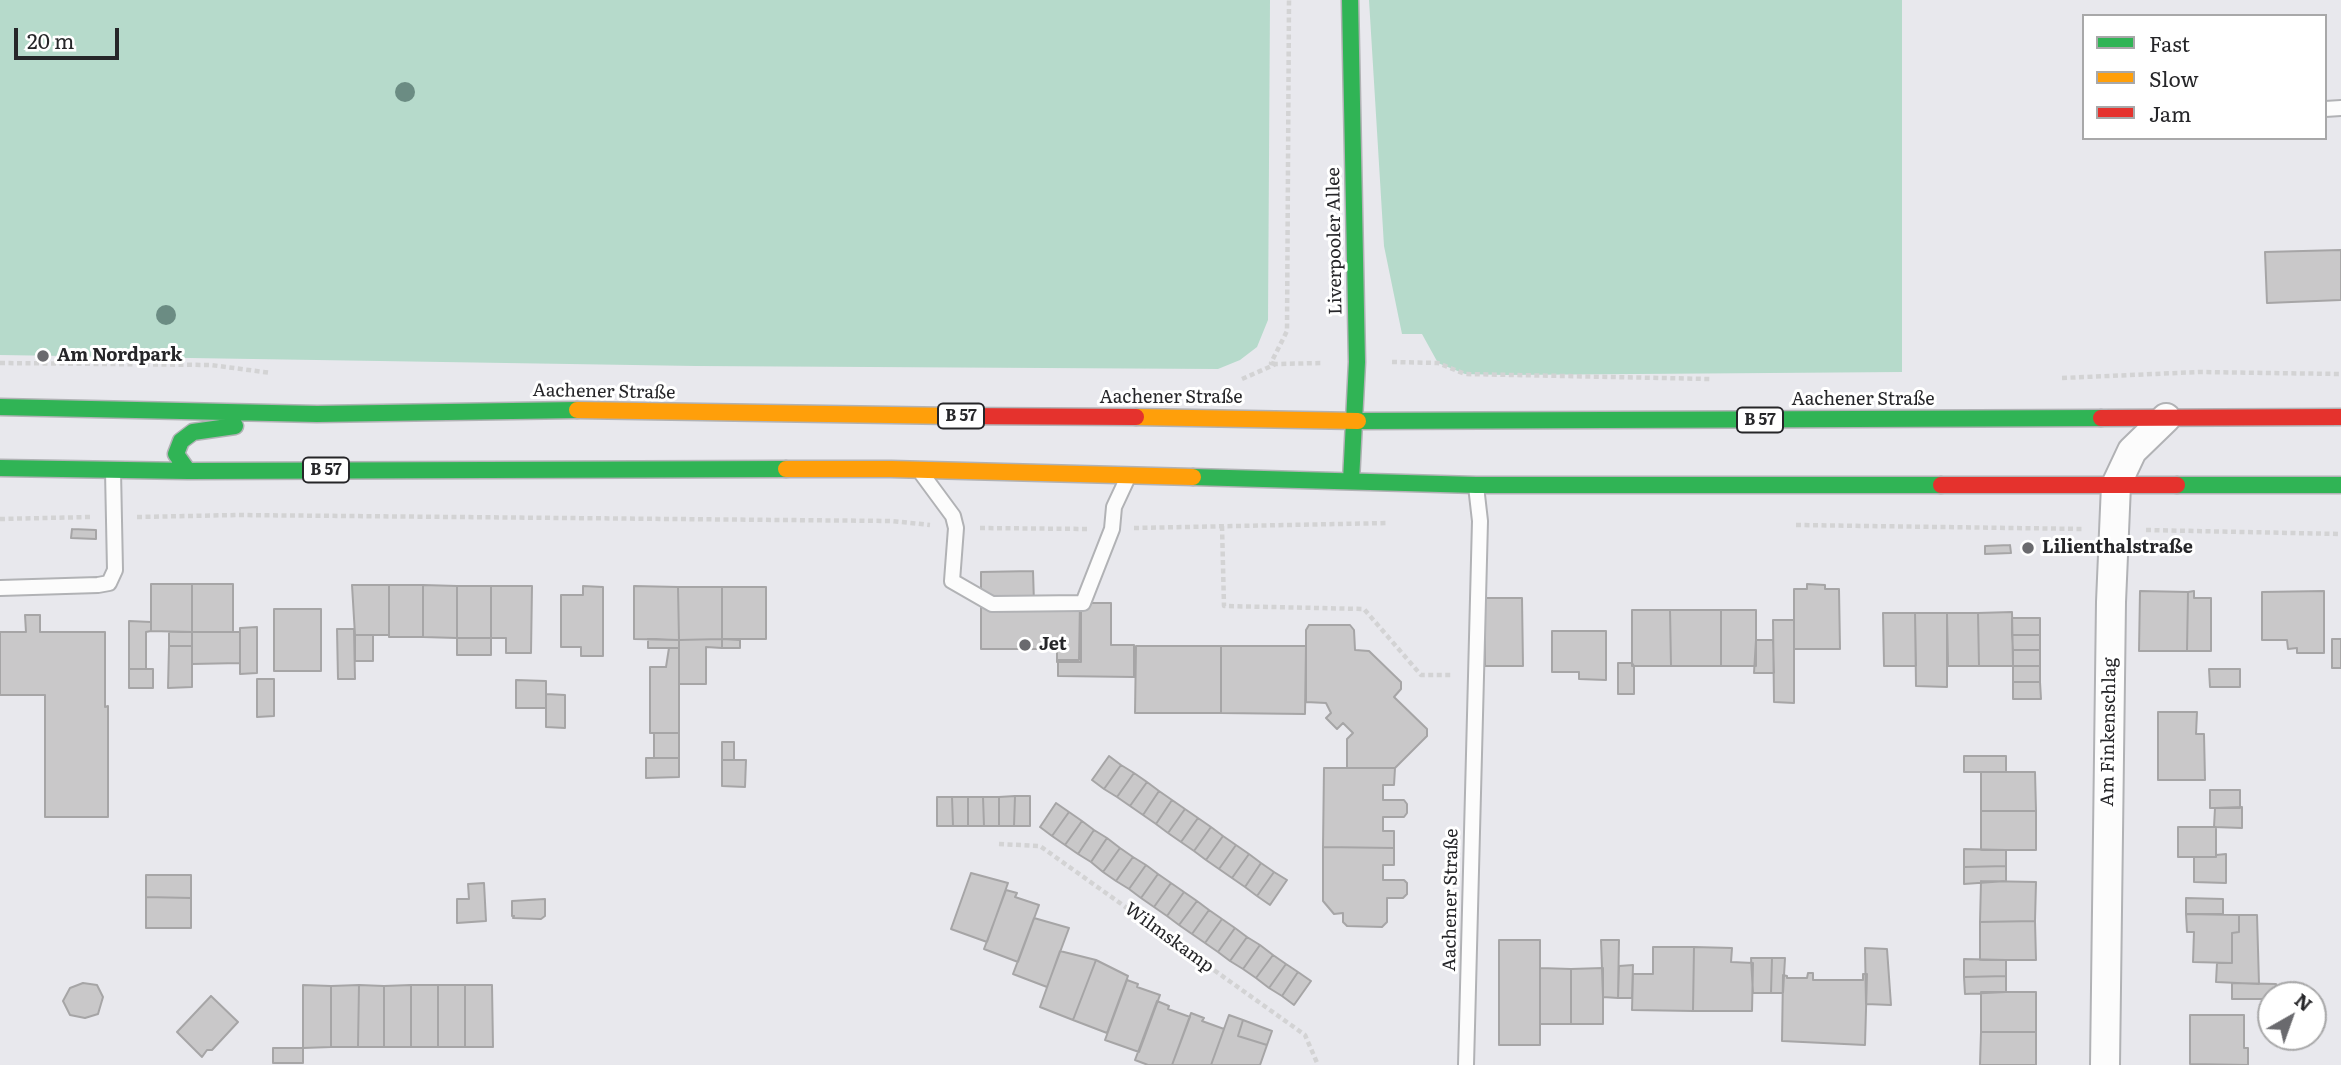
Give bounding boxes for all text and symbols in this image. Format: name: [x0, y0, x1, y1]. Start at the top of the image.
scale bar: [18, 14, 122, 58]
legend: [2082, 14, 2327, 140]
text: 20 m: [27, 24, 74, 55]
text: Fast: [2149, 27, 2190, 58]
text: Slow: [2149, 62, 2199, 93]
text: Jam: [2149, 97, 2191, 128]
street label: Liverpooler Allee: [1323, 167, 1347, 315]
place label: Am Nordpark: [57, 345, 182, 367]
marker: Am Nordpark: [35, 348, 51, 364]
street label: Aachener Straße: [532, 380, 676, 404]
street label: Aachener Straße: [1100, 387, 1242, 409]
street label: Aachener Straße: [1792, 389, 1934, 411]
road number: B 57: [938, 404, 984, 428]
road number: B 57: [1737, 408, 1783, 432]
road number: B 57: [303, 457, 349, 482]
place label: Lilienthalstraße: [2042, 537, 2193, 559]
marker: Lilienthalstraße: [2020, 540, 2036, 556]
place label: Jet: [1039, 634, 1067, 656]
marker: Jet: [1017, 637, 1033, 653]
street label: Am Finkenschlag: [2097, 657, 2121, 807]
street label: Aachener Straße: [1439, 828, 1463, 972]
street label: Wilmskamp: [1120, 898, 1218, 978]
north arrow: [2257, 981, 2327, 1051]
text: N: [2289, 986, 2319, 1017]

